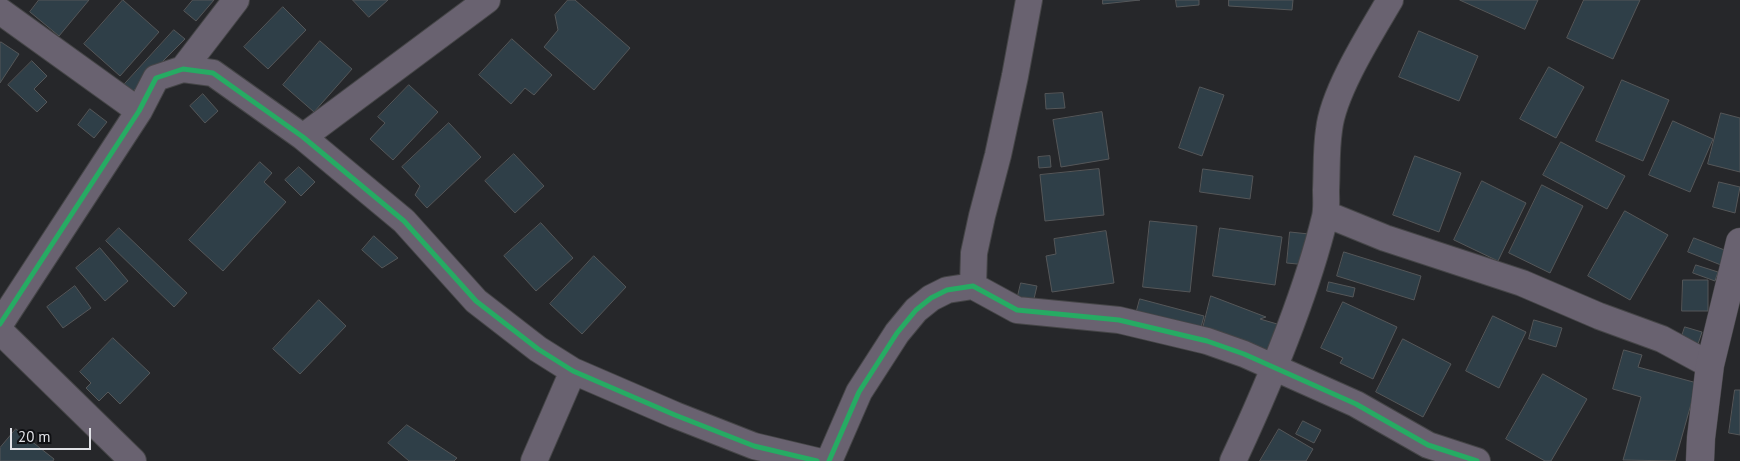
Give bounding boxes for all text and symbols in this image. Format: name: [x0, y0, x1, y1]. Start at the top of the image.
scale bar: [12, 418, 94, 450]
text: 20 m: [18, 427, 51, 446]

